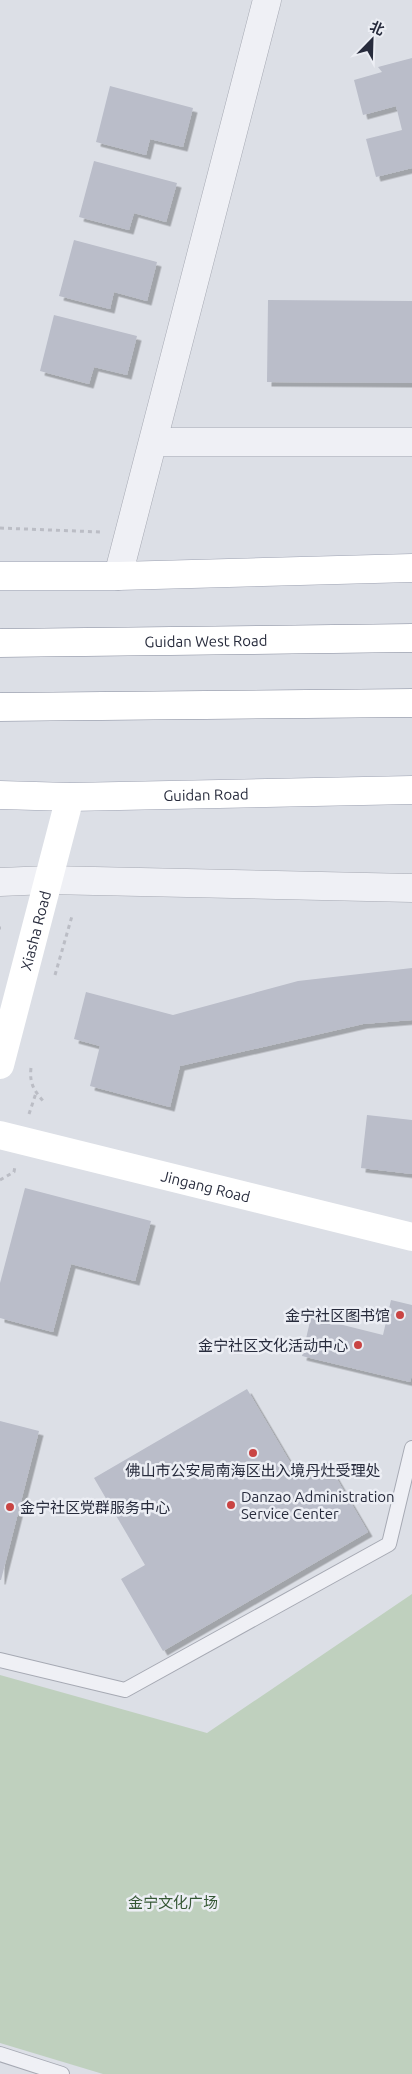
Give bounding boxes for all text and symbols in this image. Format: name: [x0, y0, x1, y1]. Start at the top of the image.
north arrow: [347, 15, 397, 65]
text: 北: [368, 18, 387, 38]
street label: Guidan West Road: [144, 631, 268, 650]
street label: Guidan Road: [163, 785, 249, 804]
street label: Xiasha Road: [17, 889, 54, 972]
street label: Jingang Road: [159, 1167, 252, 1205]
place label: 金宁社区图书馆: [285, 1307, 390, 1324]
marker: 金宁社区图书馆: [394, 1309, 406, 1321]
place label: 金宁社区文化活动中心: [198, 1337, 348, 1354]
marker: 金宁社区文化活动中心: [352, 1339, 364, 1351]
marker: 佛山市公安局南海区出入境丹灶受理处: [247, 1447, 259, 1459]
place label: 佛山市公安局南海区出入境丹灶受理处: [125, 1462, 381, 1479]
place label: Danzao Administration Service Center: [241, 1488, 395, 1522]
place label: 金宁社区党群服务中心: [20, 1499, 170, 1516]
marker: Danzao Administration Service Center: [225, 1499, 237, 1511]
marker: 金宁社区党群服务中心: [4, 1501, 16, 1513]
park label: 金宁文化广场: [128, 1894, 218, 1911]

